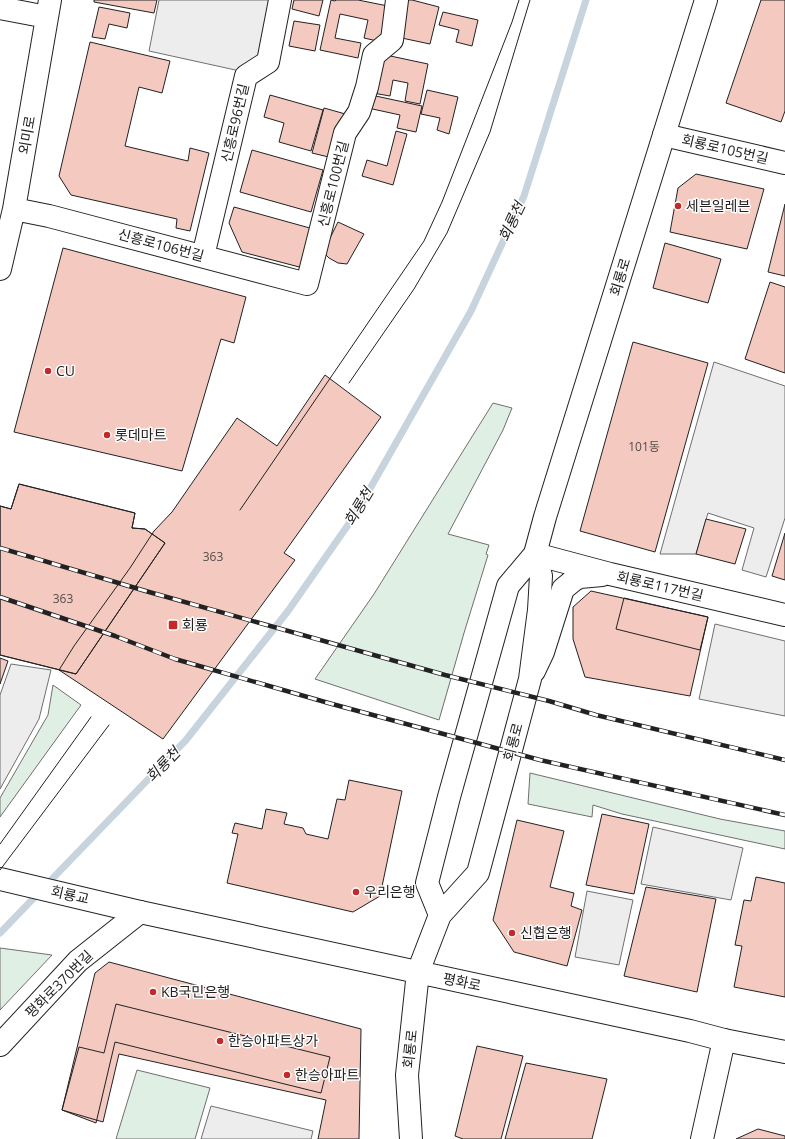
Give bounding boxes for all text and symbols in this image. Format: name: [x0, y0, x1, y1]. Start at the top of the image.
street label: 신흥로96번길: [216, 82, 253, 164]
street label: 외미로: [14, 114, 39, 156]
street label: 회룡로105번길: [680, 129, 770, 168]
street label: 신흥로100번길: [313, 139, 352, 229]
place label: 세븐일레븐: [686, 196, 751, 215]
water label: 회룡천: [493, 197, 530, 245]
marker: 세븐일레븐: [673, 201, 683, 211]
street label: 신흥로106번길: [116, 224, 206, 265]
street label: 회룡로: [605, 255, 634, 298]
place label: CU: [56, 361, 75, 380]
marker: CU: [43, 366, 53, 376]
place label: 롯데마트: [115, 425, 167, 444]
marker: 롯데마트: [102, 430, 112, 440]
house number: 101동: [628, 438, 660, 455]
water label: 회룡천: [339, 482, 379, 529]
house number: 363: [203, 548, 223, 565]
street label: 회룡로117번길: [615, 566, 705, 605]
house number: 363: [53, 590, 73, 607]
place label: 회룡: [182, 615, 208, 634]
marker: 회룡: [167, 619, 179, 631]
street label: 회룡로: [498, 721, 527, 763]
water label: 회룡천: [141, 741, 185, 786]
street label: 회룡교: [49, 881, 91, 908]
place label: 우리은행: [364, 882, 416, 901]
marker: 우리은행: [351, 887, 361, 897]
place label: 신협은행: [520, 923, 572, 942]
marker: 신협은행: [507, 928, 517, 938]
street label: 평화로370번길: [21, 946, 97, 1022]
street label: 평화로: [441, 968, 483, 995]
place label: KB국민은행: [161, 982, 230, 1001]
marker: KB국민은행: [148, 987, 158, 997]
street label: 회룡로: [398, 1029, 421, 1069]
place label: 한승아파트상가: [228, 1031, 318, 1050]
marker: 한승아파트상가: [215, 1036, 225, 1046]
place label: 한승아파트: [295, 1065, 360, 1084]
marker: 한승아파트: [282, 1070, 292, 1080]

